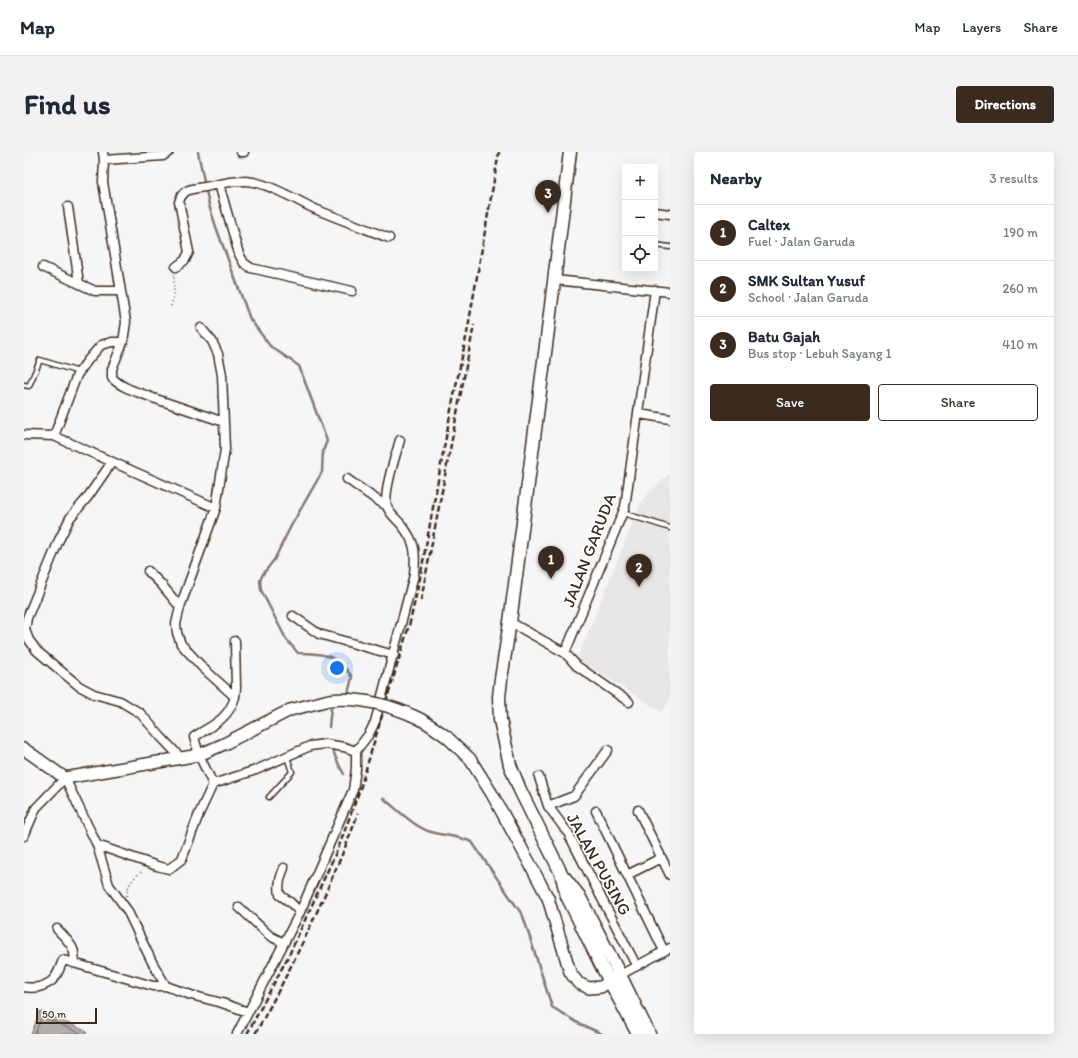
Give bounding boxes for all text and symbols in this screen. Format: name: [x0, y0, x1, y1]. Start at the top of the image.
text: Map: [20, 16, 55, 39]
text: Map: [915, 19, 940, 36]
text: Layers: [962, 19, 1001, 36]
text: Share: [1023, 19, 1058, 36]
button: Directions: [956, 86, 1054, 123]
text: Find us: [24, 87, 111, 121]
map controls: [622, 164, 658, 272]
button: +: [622, 164, 658, 200]
text: Nearby: [710, 168, 762, 188]
text: 3 results: [989, 171, 1038, 186]
pin: 3: [535, 180, 561, 213]
button: −: [622, 200, 658, 236]
text: Caltex: [748, 216, 790, 234]
text: 1: [720, 225, 726, 240]
text: 190 m: [1003, 225, 1038, 240]
text: Fuel · Jalan Garuda: [748, 234, 855, 249]
button: locate: [622, 236, 658, 272]
text: SMK Sultan Yusuf: [748, 272, 865, 290]
text: 2: [720, 281, 726, 296]
text: 260 m: [1002, 281, 1038, 296]
text: School · Jalan Garuda: [748, 290, 868, 305]
text: Batu Gajah: [748, 328, 820, 346]
text: 3: [719, 337, 727, 352]
text: 410 m: [1002, 337, 1038, 352]
text: Bus stop · Lebuh Sayang 1: [748, 346, 892, 361]
button: Save: [710, 384, 870, 421]
button: Share: [878, 384, 1038, 421]
street label: JALAN GARUDA: [558, 490, 620, 610]
pin: 1: [538, 546, 564, 579]
pin: 2: [626, 554, 652, 587]
your location: [327, 658, 347, 678]
street label: JALAN PUSING: [563, 809, 635, 919]
scale bar: [36, 1006, 97, 1025]
text: 50 m: [42, 1008, 66, 1021]

